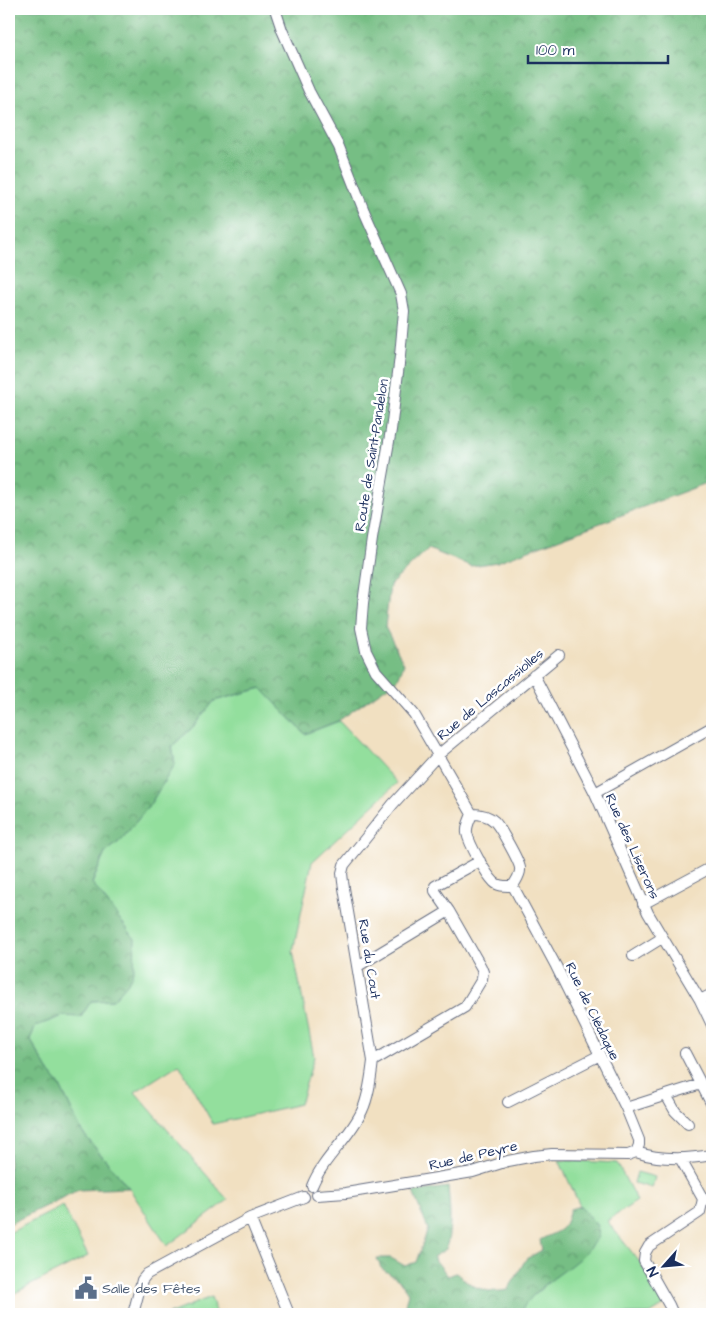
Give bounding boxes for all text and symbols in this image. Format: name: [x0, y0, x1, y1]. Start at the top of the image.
scale bar: [528, 32, 668, 64]
text: 100 m: [536, 40, 575, 61]
street label: Route de Saint-Pandelon: [350, 377, 394, 533]
street label: Rue de Lascassiolles: [433, 644, 548, 745]
street label: Rue des Liserons: [600, 790, 664, 902]
street label: Rue du Cout: [353, 918, 385, 1001]
street label: Rue de Clédaque: [560, 959, 625, 1064]
street label: Rue de Peyre: [427, 1136, 520, 1176]
north arrow: [638, 1240, 688, 1290]
text: N: [642, 1263, 664, 1280]
public building icon: Salle des Fêtes: [73, 1275, 99, 1301]
place label: Salle des Fêtes: [102, 1279, 201, 1299]

